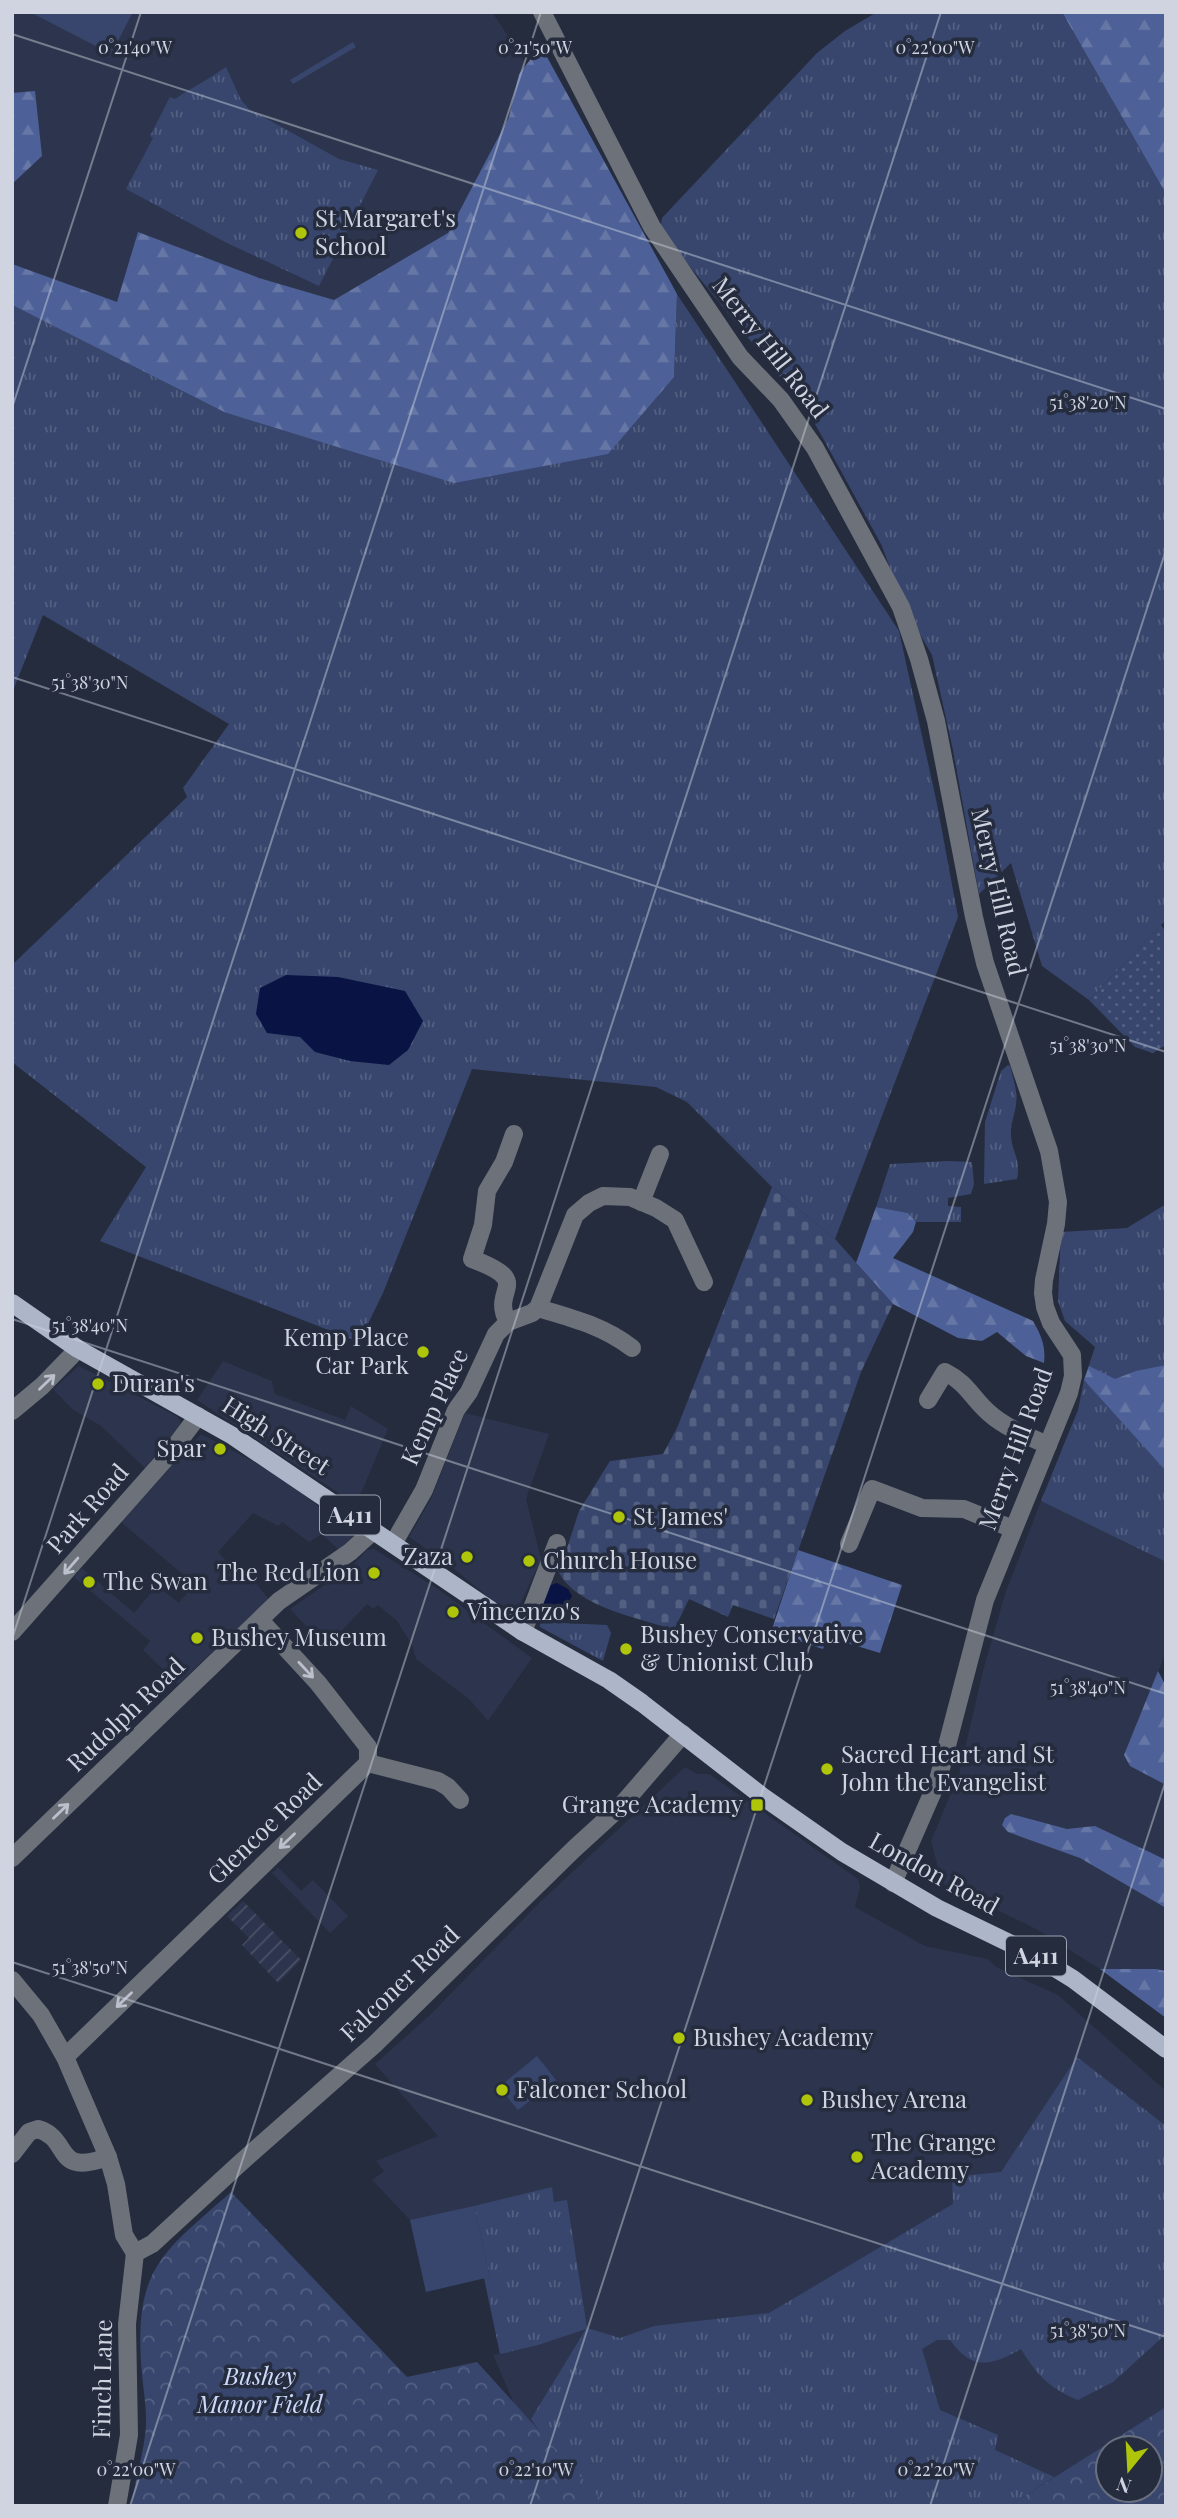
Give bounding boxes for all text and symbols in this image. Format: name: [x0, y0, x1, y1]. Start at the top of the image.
text: 0°21'40"W: [98, 35, 173, 59]
text: 0°21'50"W: [498, 35, 573, 59]
text: 0°22'00"W: [895, 35, 975, 59]
place label: St Margaret's School: [315, 201, 456, 261]
marker: St Margaret's School: [293, 225, 309, 241]
street label: Merry Hill Road: [706, 270, 837, 424]
text: 51°38'20"N: [1049, 390, 1127, 414]
text: 51°38'30"N: [51, 670, 129, 694]
street label: Merry Hill Road: [965, 805, 1035, 978]
text: 51°38'30"N: [1049, 1033, 1127, 1057]
text: 51°38'40"N: [52, 1313, 128, 1337]
place label: Kemp Place Car Park: [283, 1320, 410, 1380]
street label: Kemp Place: [392, 1343, 474, 1470]
marker: Kemp Place Car Park: [415, 1344, 431, 1360]
street label: Merry Hill Road: [970, 1362, 1058, 1534]
place label: Duran's: [112, 1366, 195, 1398]
one-way arrow: [38, 1373, 55, 1390]
marker: Duran's: [90, 1376, 106, 1392]
street label: High Street: [217, 1388, 338, 1481]
place label: Spar: [156, 1431, 206, 1463]
marker: Spar: [212, 1441, 228, 1457]
street label: Park Road: [38, 1456, 135, 1560]
road number: A411: [320, 1496, 380, 1534]
place label: St James': [633, 1499, 728, 1531]
marker: St James': [611, 1509, 627, 1525]
place label: Zaza: [403, 1539, 453, 1571]
place label: Church House: [543, 1543, 697, 1575]
marker: Zaza: [459, 1549, 475, 1565]
marker: Church House: [521, 1553, 537, 1569]
place label: The Red Lion: [217, 1555, 360, 1587]
one-way arrow: [63, 1556, 79, 1574]
place label: The Swan: [103, 1564, 208, 1596]
marker: The Red Lion: [366, 1565, 382, 1581]
marker: The Swan: [81, 1574, 97, 1590]
place label: Vincenzo's: [466, 1594, 580, 1626]
marker: Vincenzo's: [445, 1604, 461, 1620]
place label: Bushey Conservative & Unionist Club: [640, 1617, 863, 1677]
place label: Bushey Museum: [211, 1620, 387, 1652]
marker: Bushey Museum: [189, 1630, 205, 1646]
marker: Bushey Conservative & Unionist Club: [618, 1641, 634, 1657]
street label: Rudolph Road: [59, 1649, 190, 1778]
one-way arrow: [298, 1661, 315, 1678]
text: 51°38'40"N: [1050, 1675, 1126, 1699]
place label: Sacred Heart and St John the Evangelist: [840, 1737, 1055, 1797]
marker: Sacred Heart and St John the Evangelist: [819, 1761, 835, 1777]
street label: Glencoe Road: [199, 1765, 328, 1890]
place label: Grange Academy: [562, 1787, 743, 1819]
marker: Grange Academy: [749, 1797, 765, 1813]
one-way arrow: [53, 1802, 70, 1819]
street label: London Road: [864, 1823, 1006, 1921]
one-way arrow: [279, 1833, 296, 1850]
street label: Falconer Road: [332, 1918, 465, 2048]
road number: A411: [1006, 1937, 1066, 1976]
text: 51°38'50"N: [52, 1955, 128, 1979]
one-way arrow: [116, 1991, 133, 2008]
place label: Bushey Academy: [693, 2020, 873, 2052]
marker: Bushey Academy: [671, 2030, 687, 2046]
place label: Falconer School: [516, 2072, 687, 2104]
marker: Falconer School: [494, 2082, 510, 2098]
place label: Bushey Arena: [821, 2082, 967, 2114]
marker: Bushey Arena: [799, 2092, 815, 2108]
place label: The Grange Academy: [870, 2125, 996, 2185]
marker: The Grange Academy: [849, 2149, 865, 2165]
text: 51°38'50"N: [1050, 2318, 1126, 2342]
street label: Finch Lane: [84, 2319, 118, 2439]
park label: Bushey Manor Field: [196, 2359, 324, 2419]
north arrow: [1094, 2434, 1164, 2504]
text: 0°22'00"W: [96, 2457, 176, 2481]
text: 0°22'10"W: [498, 2457, 574, 2481]
text: 0°22'20"W: [897, 2457, 975, 2481]
text: N: [1113, 2472, 1134, 2501]

